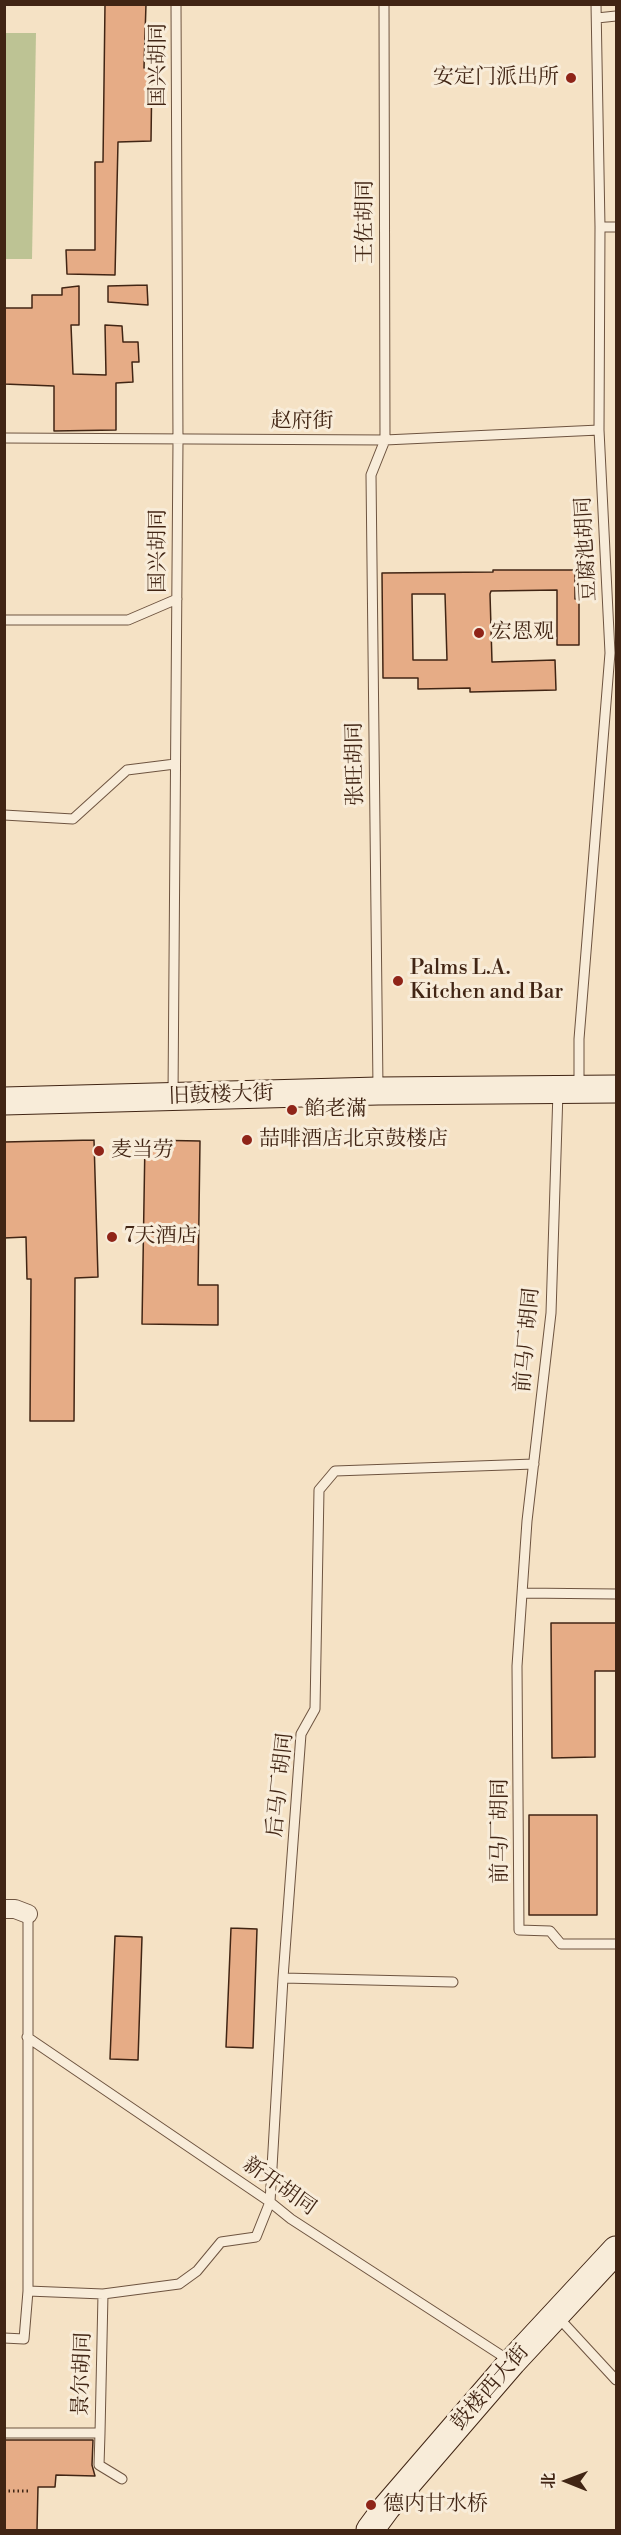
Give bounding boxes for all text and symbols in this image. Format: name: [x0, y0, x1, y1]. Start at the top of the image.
street label: 国兴胡同: [146, 23, 172, 107]
place label: 安定门派出所: [433, 65, 559, 91]
marker: 安定门派出所: [564, 71, 578, 85]
street label: 王佐胡同: [353, 180, 379, 264]
street label: 赵府街: [271, 409, 333, 435]
street label: 豆腐池胡同: [572, 496, 602, 602]
street label: 国兴胡同: [146, 509, 172, 593]
place label: 宏恩观: [491, 620, 554, 646]
marker: 宏恩观: [472, 626, 486, 640]
street label: 张旺胡同: [343, 722, 369, 806]
place label: Palms L.A. Kitchen and Bar: [410, 956, 563, 1006]
marker: Palms L.A. Kitchen and Bar: [391, 974, 405, 988]
street label: 旧鼓楼大街: [168, 1082, 274, 1110]
place label: 餡老滿: [304, 1097, 367, 1123]
marker: 餡老滿: [285, 1103, 299, 1117]
place label: 喆啡酒店北京鼓楼店: [259, 1127, 448, 1153]
marker: 喆啡酒店北京鼓楼店: [240, 1133, 254, 1147]
place label: 麦当劳: [111, 1138, 174, 1164]
marker: 麦当劳: [92, 1144, 106, 1158]
place label: 7天酒店: [124, 1224, 198, 1250]
marker: 7天酒店: [105, 1230, 119, 1244]
street label: 前马厂胡同: [511, 1287, 545, 1393]
street label: 后马厂胡同: [263, 1731, 299, 1839]
street label: 前马厂胡同: [488, 1779, 514, 1883]
street label: 新开胡同: [237, 2153, 321, 2221]
street label: 景尔胡同: [69, 2332, 97, 2416]
street label: 鼓楼西大街: [447, 2340, 535, 2436]
north arrow: [537, 2451, 597, 2511]
text: 北: [539, 2473, 559, 2489]
place label: 德内甘水桥: [383, 2492, 488, 2518]
marker: 德内甘水桥: [364, 2498, 378, 2512]

